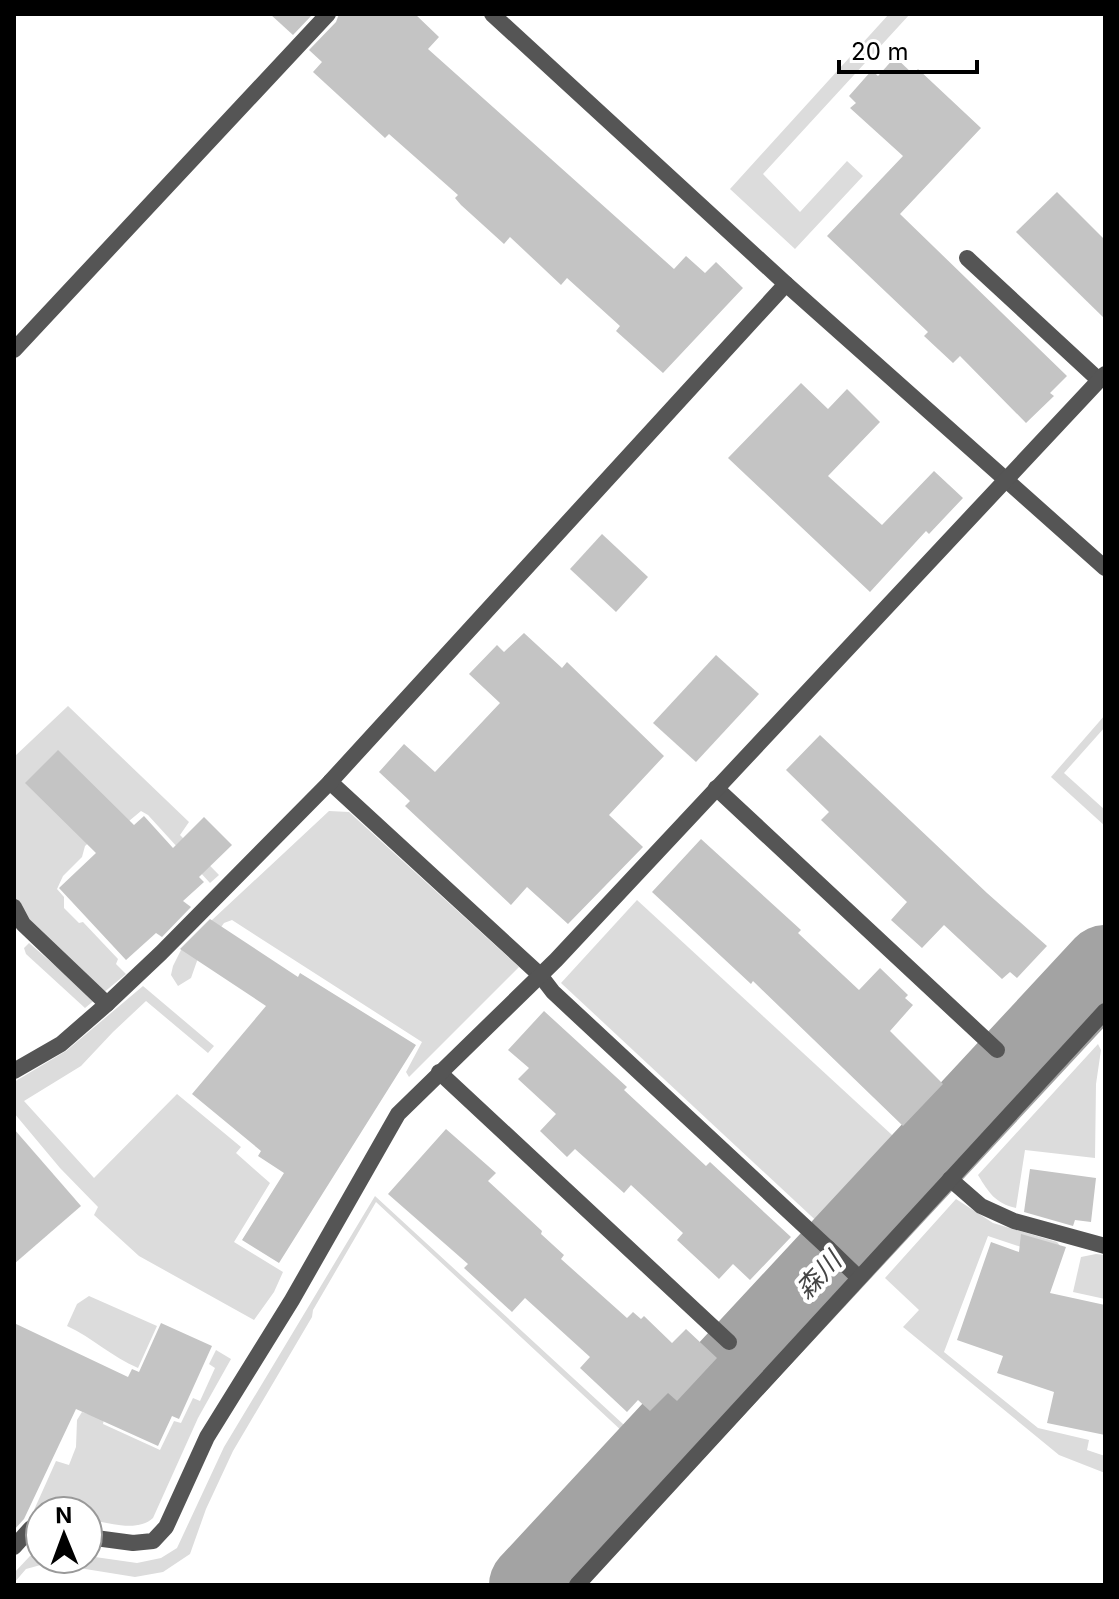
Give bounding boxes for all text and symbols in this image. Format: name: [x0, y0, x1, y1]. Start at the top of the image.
scale bar: [839, 24, 977, 74]
text: 20 m: [851, 37, 909, 66]
water label: 森川: [789, 1243, 849, 1305]
north arrow: [24, 1495, 104, 1575]
text: N: [55, 1502, 72, 1528]

